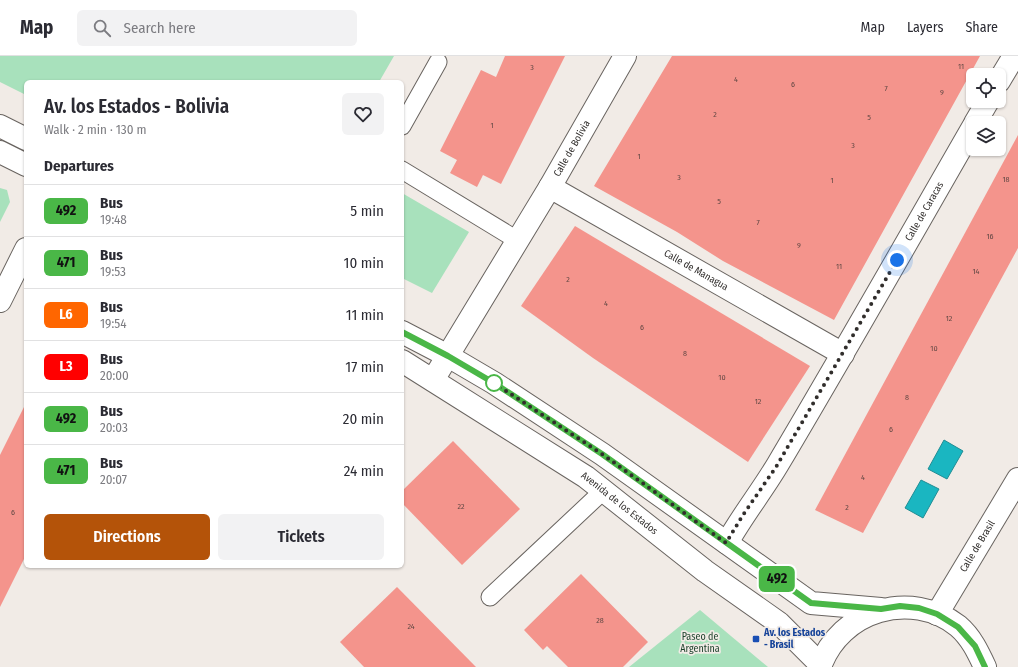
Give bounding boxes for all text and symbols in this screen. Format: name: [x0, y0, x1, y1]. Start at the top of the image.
search box: [77, 10, 357, 46]
text: Map: [20, 16, 53, 39]
icon: search: [91, 17, 113, 39]
text: Search here: [123, 19, 196, 37]
text: Map: [861, 19, 885, 36]
text: Layers: [907, 19, 943, 36]
text: Share: [965, 19, 998, 36]
house number: 11: [958, 62, 964, 71]
house number: 3: [530, 63, 534, 72]
map controls: [966, 68, 1006, 156]
button: locate: [966, 68, 1006, 108]
house number: 4: [734, 75, 738, 84]
house number: 6: [791, 80, 795, 89]
house number: 7: [884, 84, 888, 93]
house number: 9: [940, 88, 944, 97]
button: heart: [342, 93, 384, 135]
text: Av. los Estados - Bolivia: [44, 95, 229, 118]
house number: 2: [713, 110, 717, 119]
house number: 5: [867, 113, 871, 122]
button: layers: [966, 116, 1006, 156]
street label: Calle de Bolivia: [551, 118, 593, 179]
house number: 1: [490, 121, 494, 130]
text: Walk · 2 min · 130 m: [44, 122, 146, 137]
house number: 3: [851, 141, 855, 150]
house number: 1: [637, 152, 641, 161]
text: Departures: [44, 157, 114, 175]
house number: 3: [677, 173, 681, 182]
house number: 18: [1002, 175, 1010, 184]
house number: 1: [830, 176, 834, 185]
street label: Calle de Caracas: [903, 180, 946, 243]
text: Bus: [100, 194, 123, 212]
house number: 5: [717, 197, 721, 206]
text: 492: [56, 202, 76, 219]
text: 5 min: [350, 202, 384, 220]
text: 19:48: [100, 212, 127, 227]
house number: 7: [756, 218, 760, 227]
house number: 16: [986, 232, 994, 241]
house number: 9: [797, 241, 801, 250]
text: Bus: [100, 246, 123, 264]
street label: Calle de Managua: [662, 247, 730, 293]
your location: [887, 250, 907, 270]
text: 471: [57, 254, 75, 271]
text: 10 min: [344, 254, 384, 272]
house number: 11: [836, 262, 842, 271]
text: 19:53: [100, 264, 126, 279]
house number: 14: [973, 267, 980, 276]
house number: 2: [566, 275, 570, 284]
text: Bus: [100, 298, 123, 316]
house number: 4: [604, 299, 608, 308]
text: L6: [59, 306, 73, 323]
text: 11 min: [346, 306, 384, 324]
house number: 12: [946, 314, 953, 323]
text: 19:54: [100, 316, 126, 331]
house number: 6: [640, 323, 644, 332]
house number: 10: [930, 344, 938, 353]
house number: 8: [683, 349, 687, 358]
text: Bus: [100, 350, 123, 368]
text: L3: [59, 358, 73, 375]
text: 17 min: [345, 358, 384, 376]
text: 20:00: [100, 368, 129, 383]
house number: 10: [718, 373, 726, 382]
unlabelled marker: [485, 374, 503, 392]
house number: 8: [905, 393, 909, 402]
house number: 12: [755, 397, 762, 406]
text: Bus: [100, 402, 123, 420]
text: 492: [56, 410, 76, 427]
text: 20 min: [343, 410, 384, 428]
text: 20:03: [100, 420, 128, 435]
house number: 6: [889, 425, 893, 434]
text: Bus: [100, 454, 123, 472]
text: 471: [57, 462, 75, 479]
text: 24 min: [344, 462, 384, 480]
street label: Avenida de los Estados: [579, 469, 660, 537]
text: 20:07: [100, 472, 127, 487]
house number: 4: [861, 473, 865, 482]
house number: 22: [457, 502, 465, 511]
house number: 2: [845, 503, 849, 512]
house number: 6: [11, 508, 15, 517]
button: Directions: [44, 514, 210, 560]
button: Tickets: [218, 514, 384, 560]
street label: Calle de Brasil: [958, 518, 998, 574]
line badge: 492: [754, 566, 800, 592]
text: 492: [767, 570, 787, 587]
house number: 28: [596, 616, 604, 625]
house number: 24: [407, 622, 415, 631]
place label: Av. los Estados - Brasil: [763, 627, 826, 651]
park label: Paseo de Argentina: [680, 631, 720, 655]
marker: Av. los Estados - Brasil: [751, 634, 761, 644]

